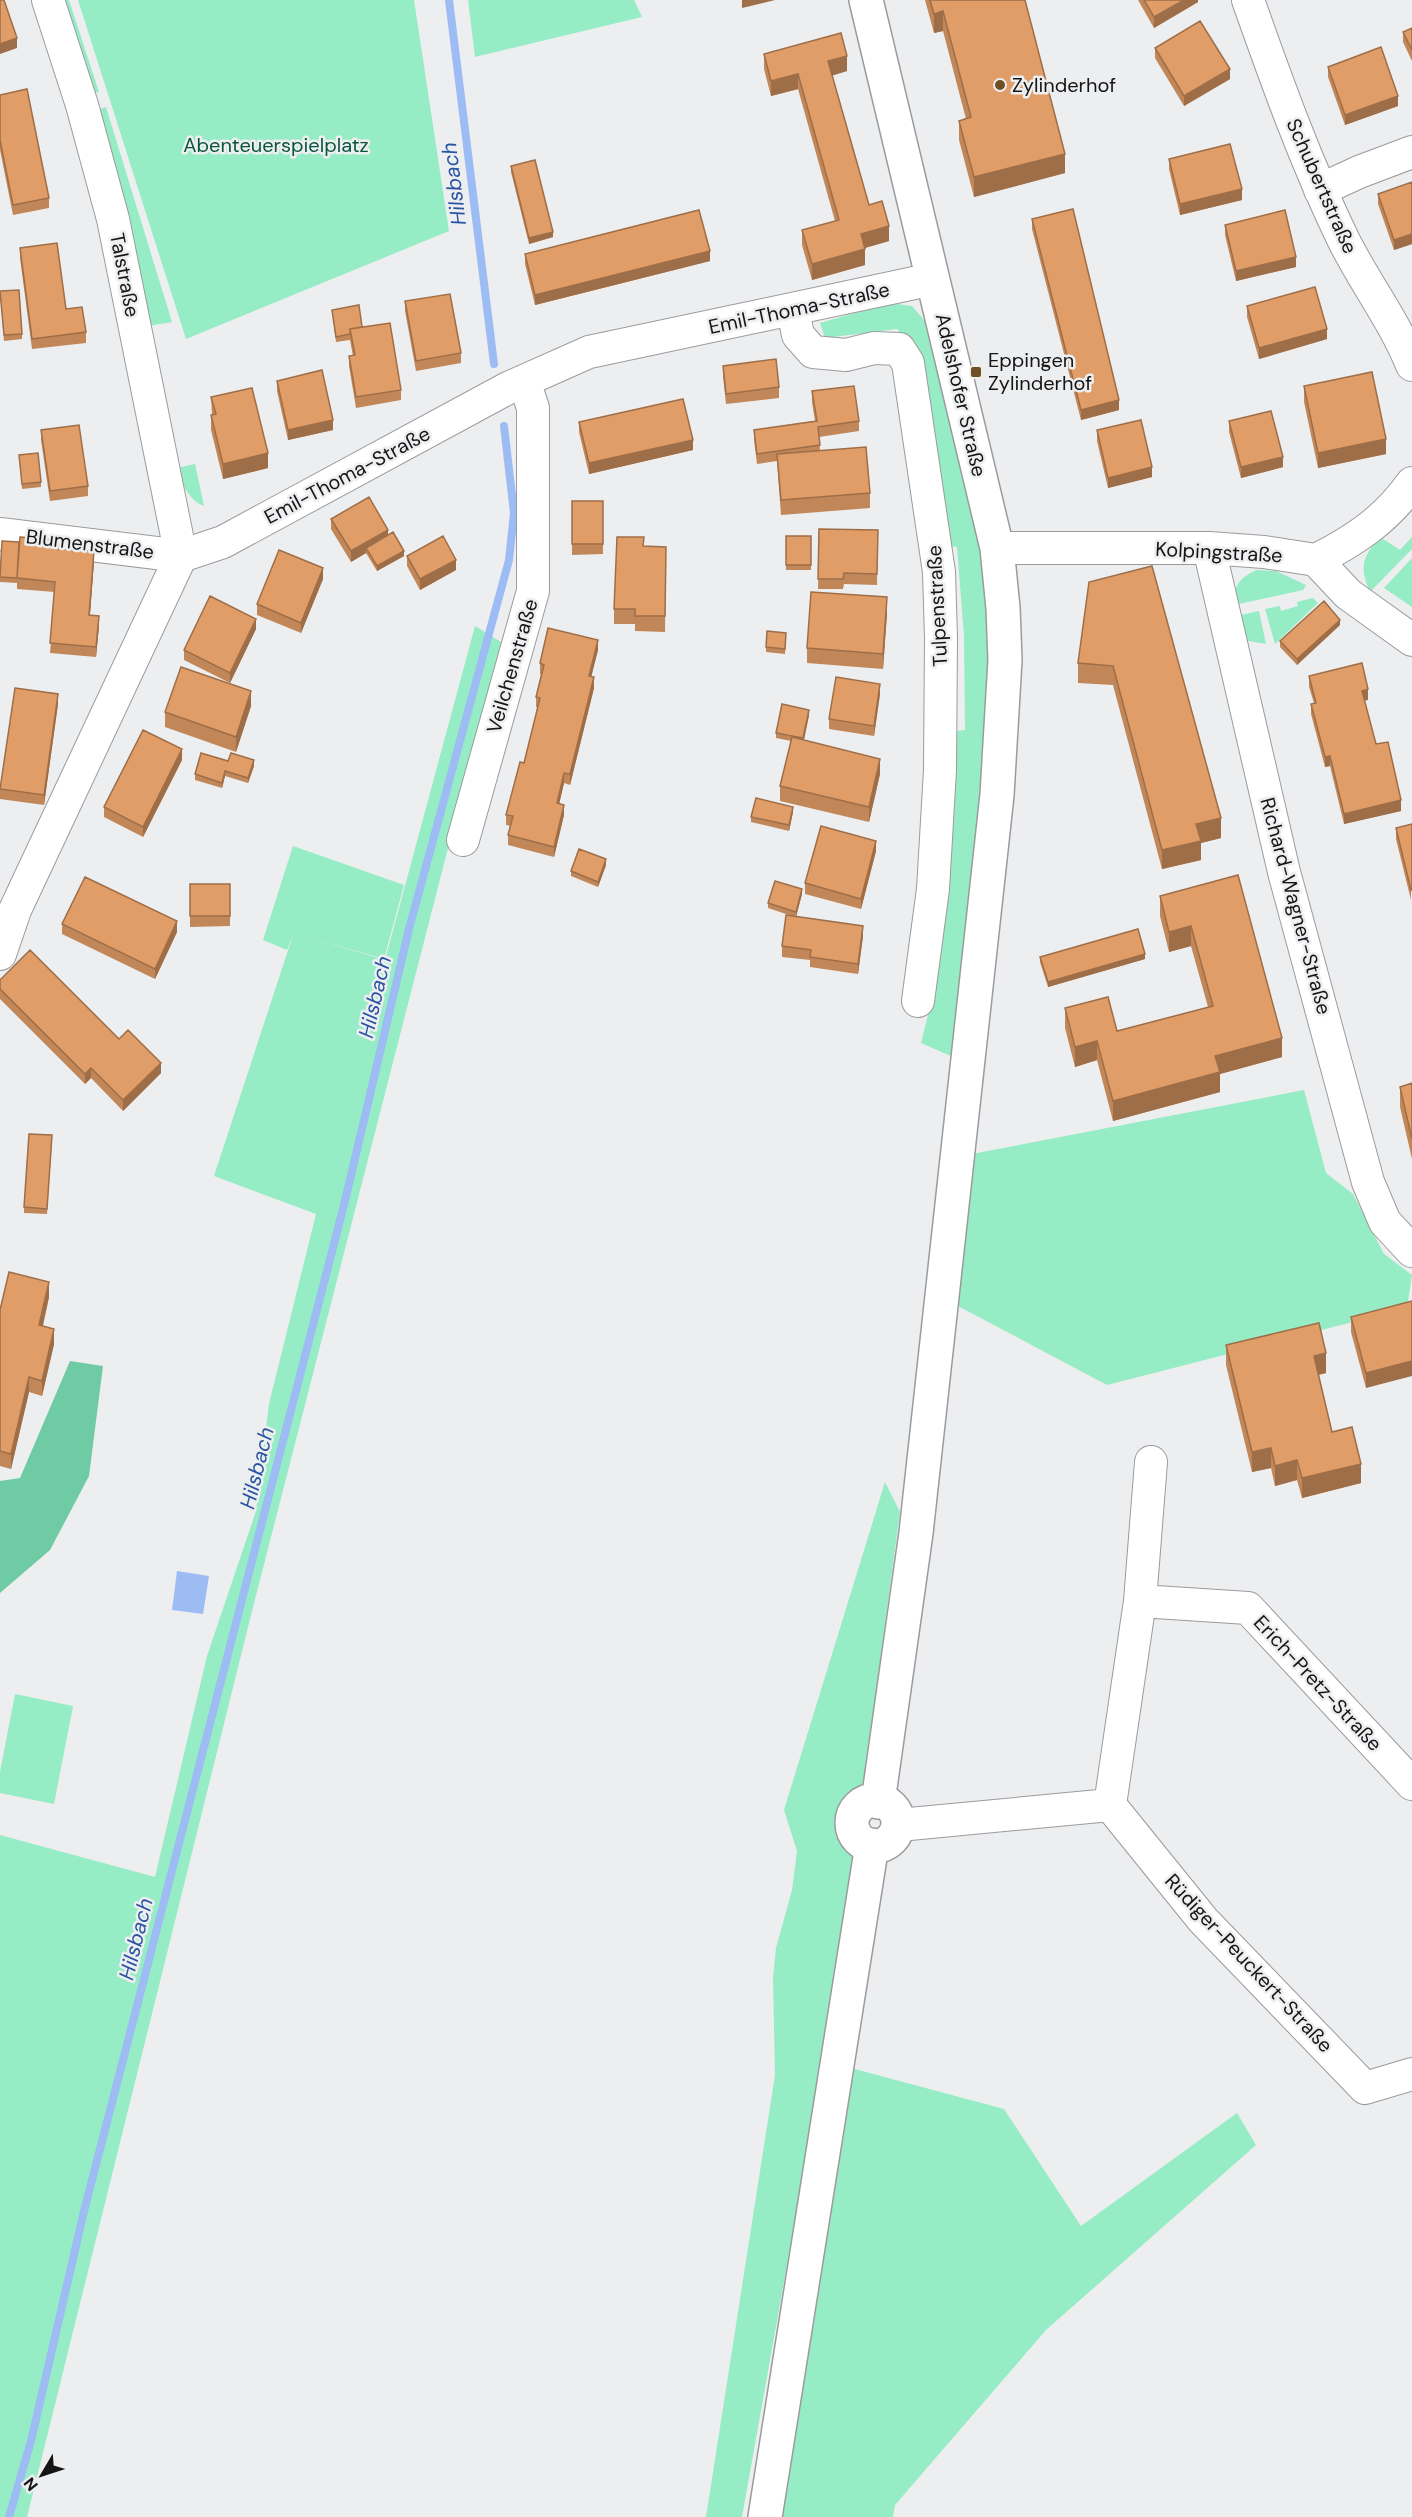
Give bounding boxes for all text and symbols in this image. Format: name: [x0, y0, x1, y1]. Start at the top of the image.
place label: Zylinderhof: [1012, 72, 1116, 98]
marker: Zylinderhof: [993, 78, 1007, 92]
street label: Schubertstraße: [1281, 114, 1363, 258]
park label: Abenteuerspielplatz: [183, 132, 369, 158]
water label: Hilsbach: [435, 141, 473, 227]
street label: Talstraße: [104, 231, 146, 319]
street label: Emil-Thoma-Straße: [706, 276, 892, 340]
street label: Adelshofer Straße: [930, 311, 992, 479]
place label: Eppingen Zylinderhof: [988, 347, 1092, 396]
marker: Eppingen Zylinderhof: [969, 365, 983, 379]
street label: Emil-Thoma-Straße: [260, 420, 434, 530]
street label: Blumenstraße: [25, 523, 155, 565]
street label: Kolpingstraße: [1155, 536, 1283, 568]
street label: Tulpenstraße: [921, 545, 953, 667]
street label: Veilchenstraße: [480, 596, 544, 736]
street label: Richard-Wagner-Straße: [1255, 795, 1337, 1017]
water label: Hilsbach: [352, 953, 398, 1041]
water label: Hilsbach: [233, 1424, 281, 1512]
street label: Erich-Pretz-Straße: [1248, 1610, 1388, 1756]
street label: Rüdiger-Peuckert-Straße: [1159, 1868, 1339, 2058]
water label: Hilsbach: [112, 1895, 160, 1983]
north arrow: [12, 2445, 72, 2505]
text: N: [19, 2473, 43, 2495]

